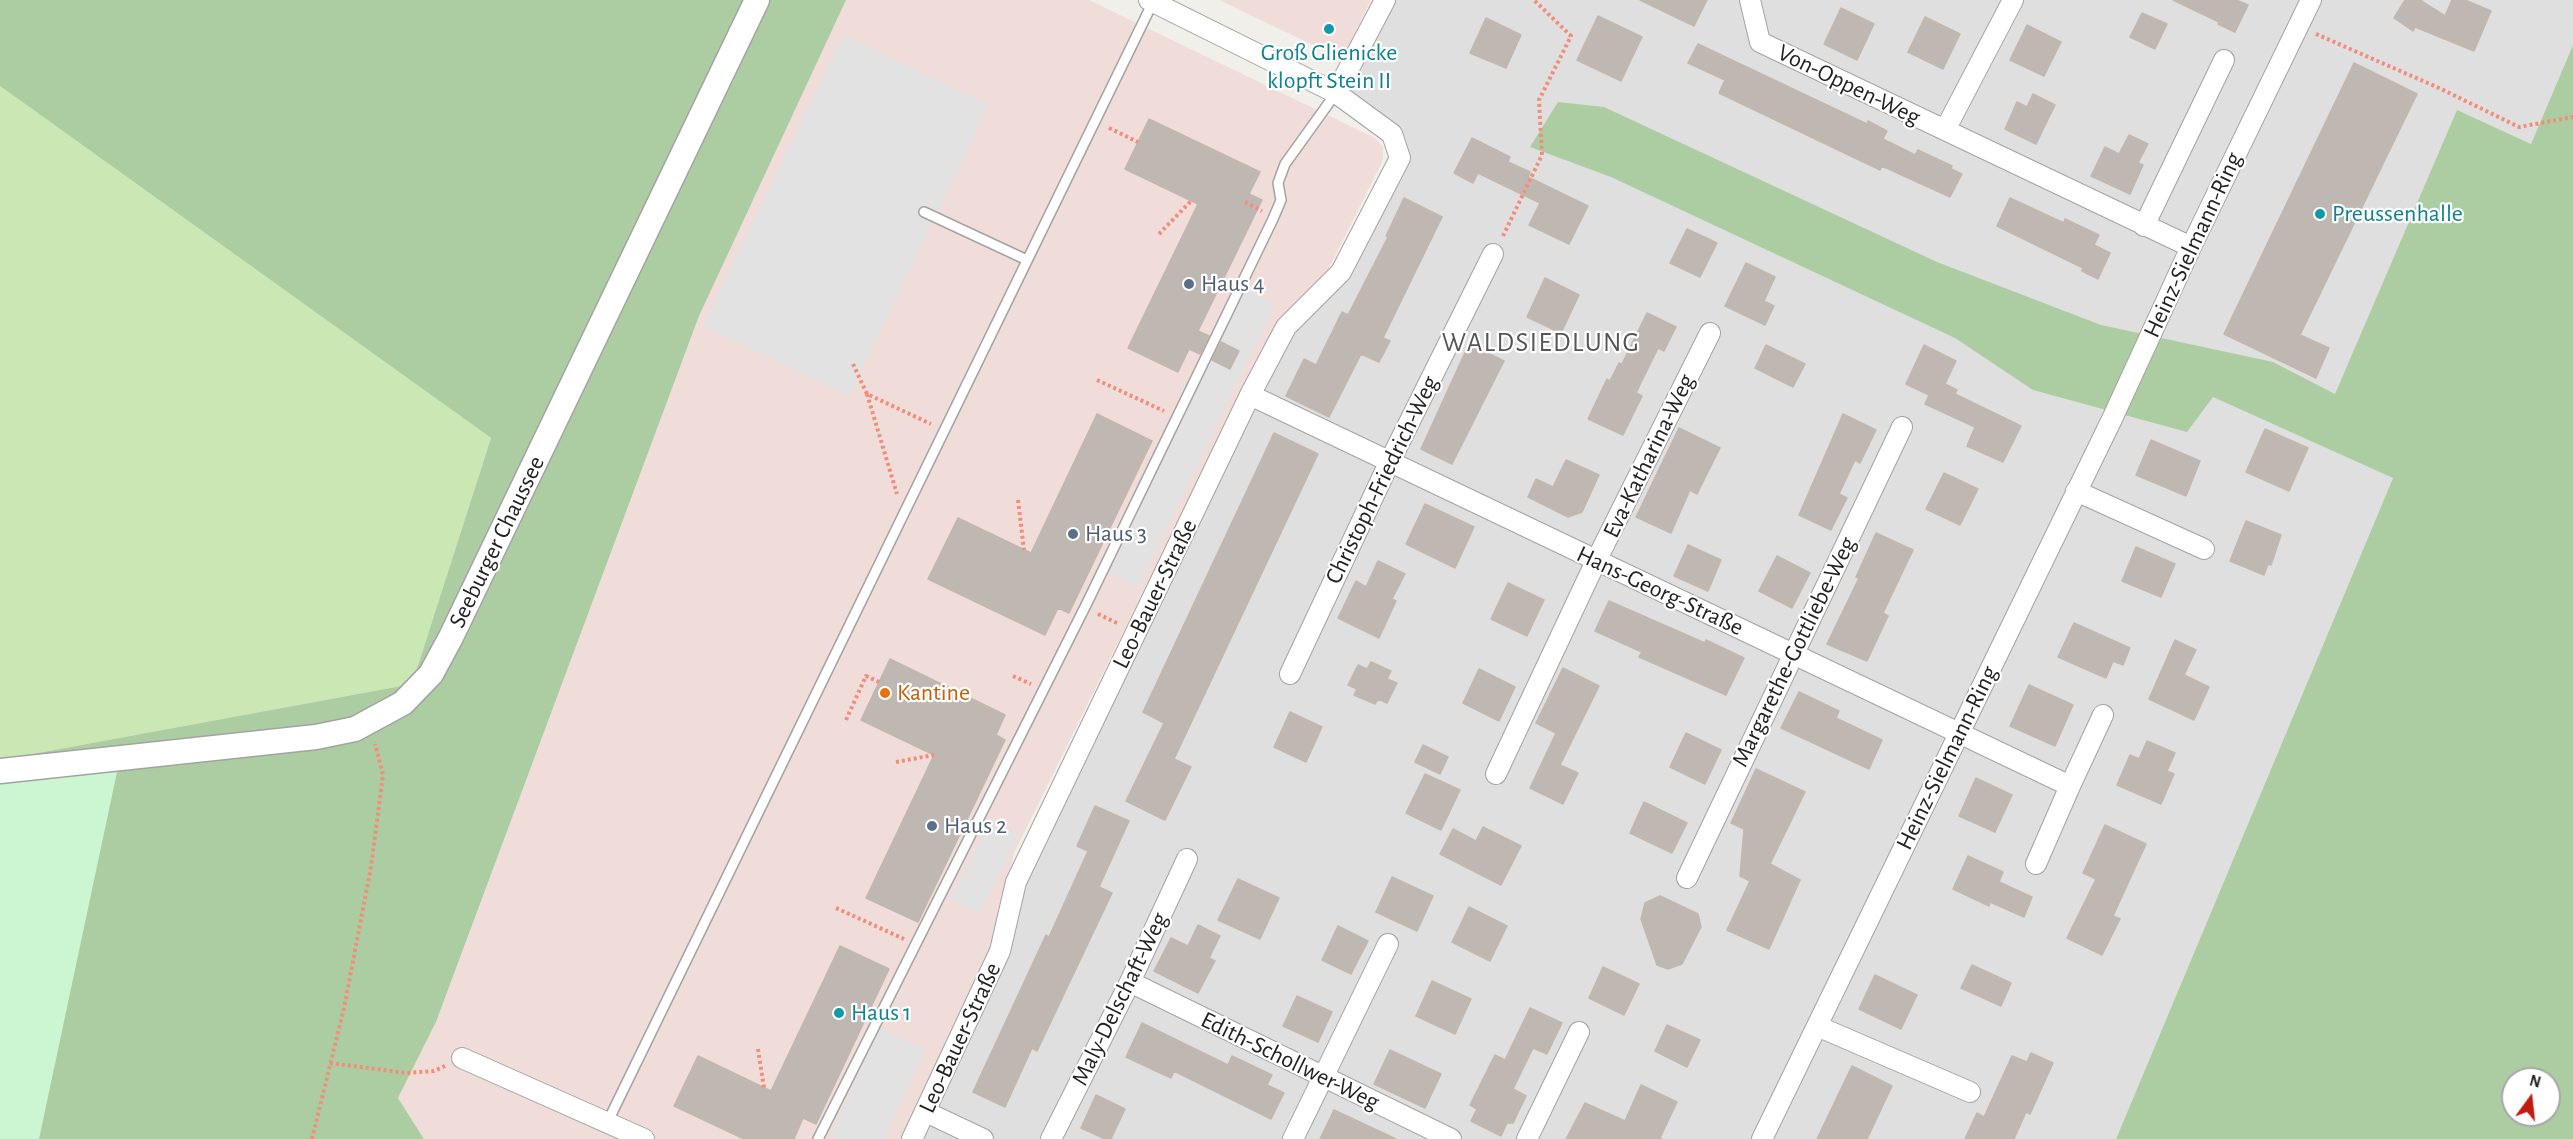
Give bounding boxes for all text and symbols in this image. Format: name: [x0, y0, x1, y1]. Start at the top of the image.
marker: Groß Glienicke klopft Stein II: [1322, 22, 1336, 36]
street label: Von-Oppen-Weg: [1773, 38, 1925, 132]
place label: Groß Glienicke klopft Stein II: [1261, 39, 1397, 95]
street label: Heinz-Sielmann-Ring: [2137, 148, 2249, 342]
place label: Preussenhalle: [2332, 200, 2463, 228]
marker: Preussenhalle: [2313, 207, 2327, 221]
place label: Haus 4: [1201, 270, 1265, 298]
marker: Haus 4: [1182, 277, 1196, 291]
district label: WALDSIEDLUNG: [1442, 327, 1640, 359]
street label: Eva-Katharina-Weg: [1597, 369, 1701, 543]
street label: Christoph-Friedrich-Weg: [1319, 371, 1445, 589]
street label: Seeburger Chaussee: [443, 451, 551, 633]
street label: Leo-Bauer-Straße: [1106, 515, 1204, 673]
place label: Haus 3: [1085, 520, 1147, 548]
marker: Haus 3: [1066, 527, 1080, 541]
street label: Margarethe-Gottliebe-Weg: [1726, 532, 1862, 772]
street label: Hans-Georg-Straße: [1572, 540, 1748, 642]
street label: Heinz-Sielmann-Ring: [1890, 661, 2004, 855]
place label: Kantine: [897, 679, 970, 707]
marker: Kantine: [878, 686, 892, 700]
place label: Haus 2: [944, 812, 1007, 840]
marker: Haus 2: [925, 819, 939, 833]
street label: Maly-Delschaft-Weg: [1066, 908, 1174, 1090]
street label: Leo-Bauer-Straße: [913, 958, 1007, 1118]
place label: Haus 1: [851, 999, 911, 1027]
street label: Edith-Schollwer-Weg: [1196, 1005, 1384, 1117]
marker: Haus 1: [832, 1006, 846, 1020]
north arrow: [2501, 1067, 2561, 1127]
text: N: [2528, 1072, 2543, 1091]

